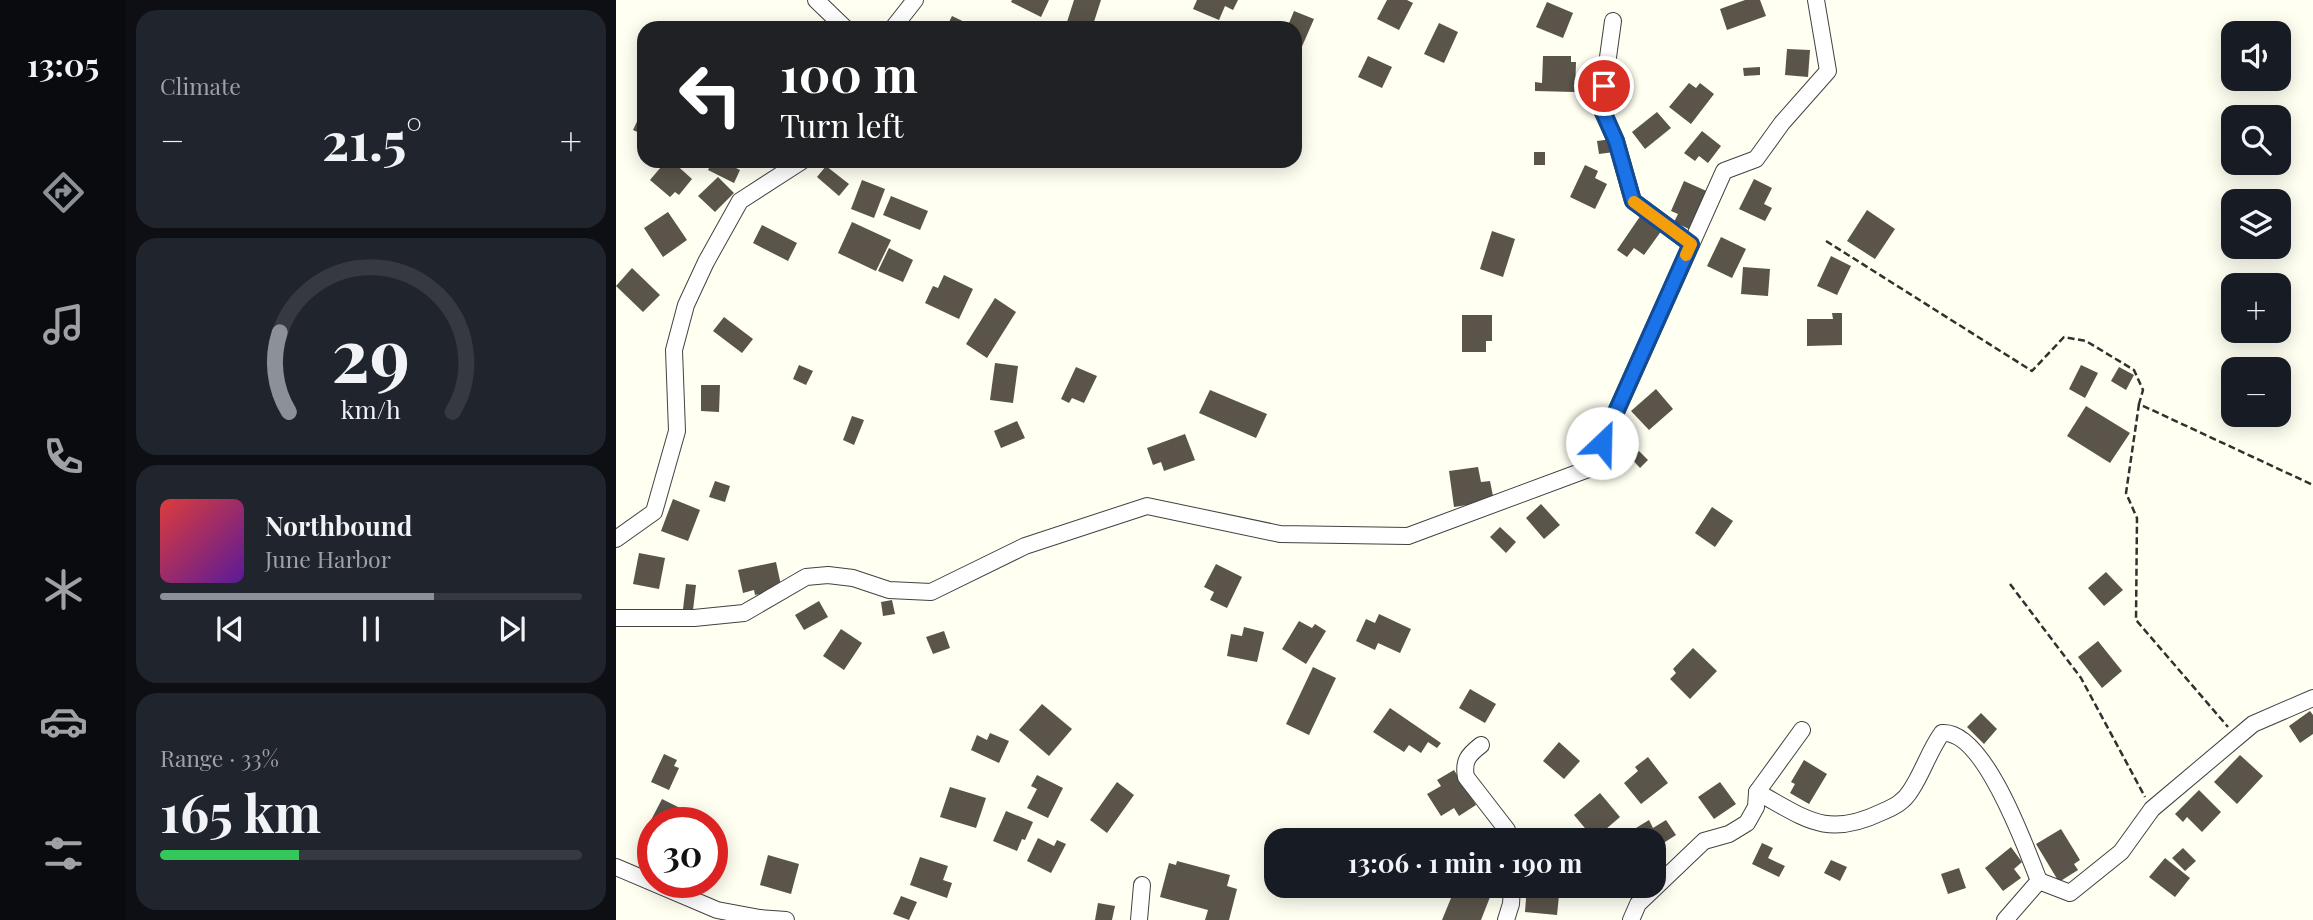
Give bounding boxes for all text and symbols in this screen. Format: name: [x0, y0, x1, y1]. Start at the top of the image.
map controls: [2221, 21, 2291, 427]
button: sound: [2221, 21, 2291, 91]
text: 100 m: [780, 40, 918, 105]
text: 13:05: [27, 42, 99, 85]
icon: left: [665, 49, 756, 140]
pin: [1574, 56, 1634, 116]
icon: arrive: [1585, 67, 1623, 105]
text: Climate: [160, 70, 241, 101]
text: Turn left: [780, 103, 904, 146]
text: 21.5°: [322, 105, 422, 174]
button: search: [2221, 105, 2291, 175]
text: −: [160, 114, 185, 165]
text: +: [560, 114, 582, 165]
icon: directions: [39, 168, 88, 217]
button: layers: [2221, 189, 2291, 259]
button: +: [2221, 273, 2291, 343]
icon: music: [39, 300, 88, 349]
text: 29: [332, 304, 410, 401]
button: −: [2221, 357, 2291, 427]
text: km/h: [341, 392, 401, 425]
position arrow: [1565, 406, 1639, 480]
icon: phone: [39, 432, 88, 481]
text: Northbound: [265, 508, 412, 543]
text: June Harbor: [265, 543, 391, 574]
icon: climate: [39, 565, 88, 614]
icon: previous: [211, 610, 249, 648]
icon: pause: [352, 610, 390, 648]
icon: next: [493, 610, 531, 648]
icon: car: [39, 697, 88, 746]
text: Range · 33%: [160, 742, 279, 773]
text: 165 km: [160, 777, 321, 846]
speed limit sign: 30: [637, 807, 728, 898]
icon: filters: [39, 829, 88, 878]
text: 13:06 · 1 min · 190 m: [1348, 845, 1582, 880]

